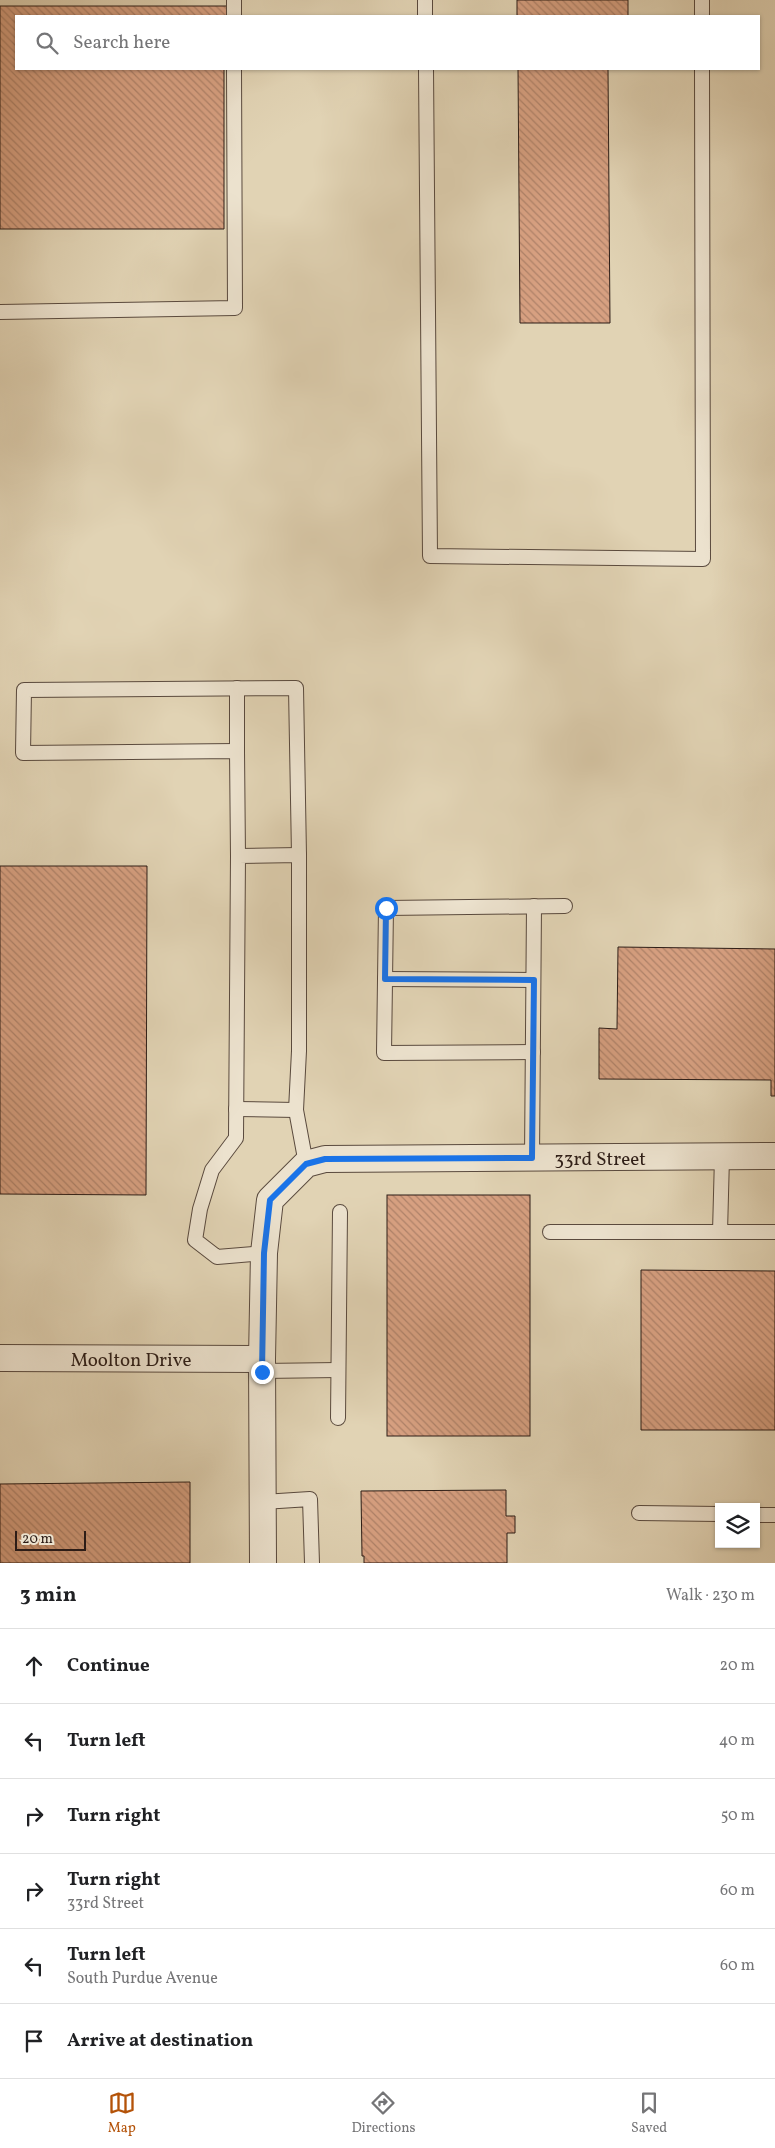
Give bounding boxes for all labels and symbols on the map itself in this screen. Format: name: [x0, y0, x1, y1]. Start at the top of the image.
route start: [375, 897, 398, 920]
street label: 33rd Street: [554, 1147, 646, 1173]
street label: Moolton Drive: [70, 1348, 192, 1374]
route end: [251, 1361, 274, 1384]
scale bar: [15, 1528, 86, 1551]

